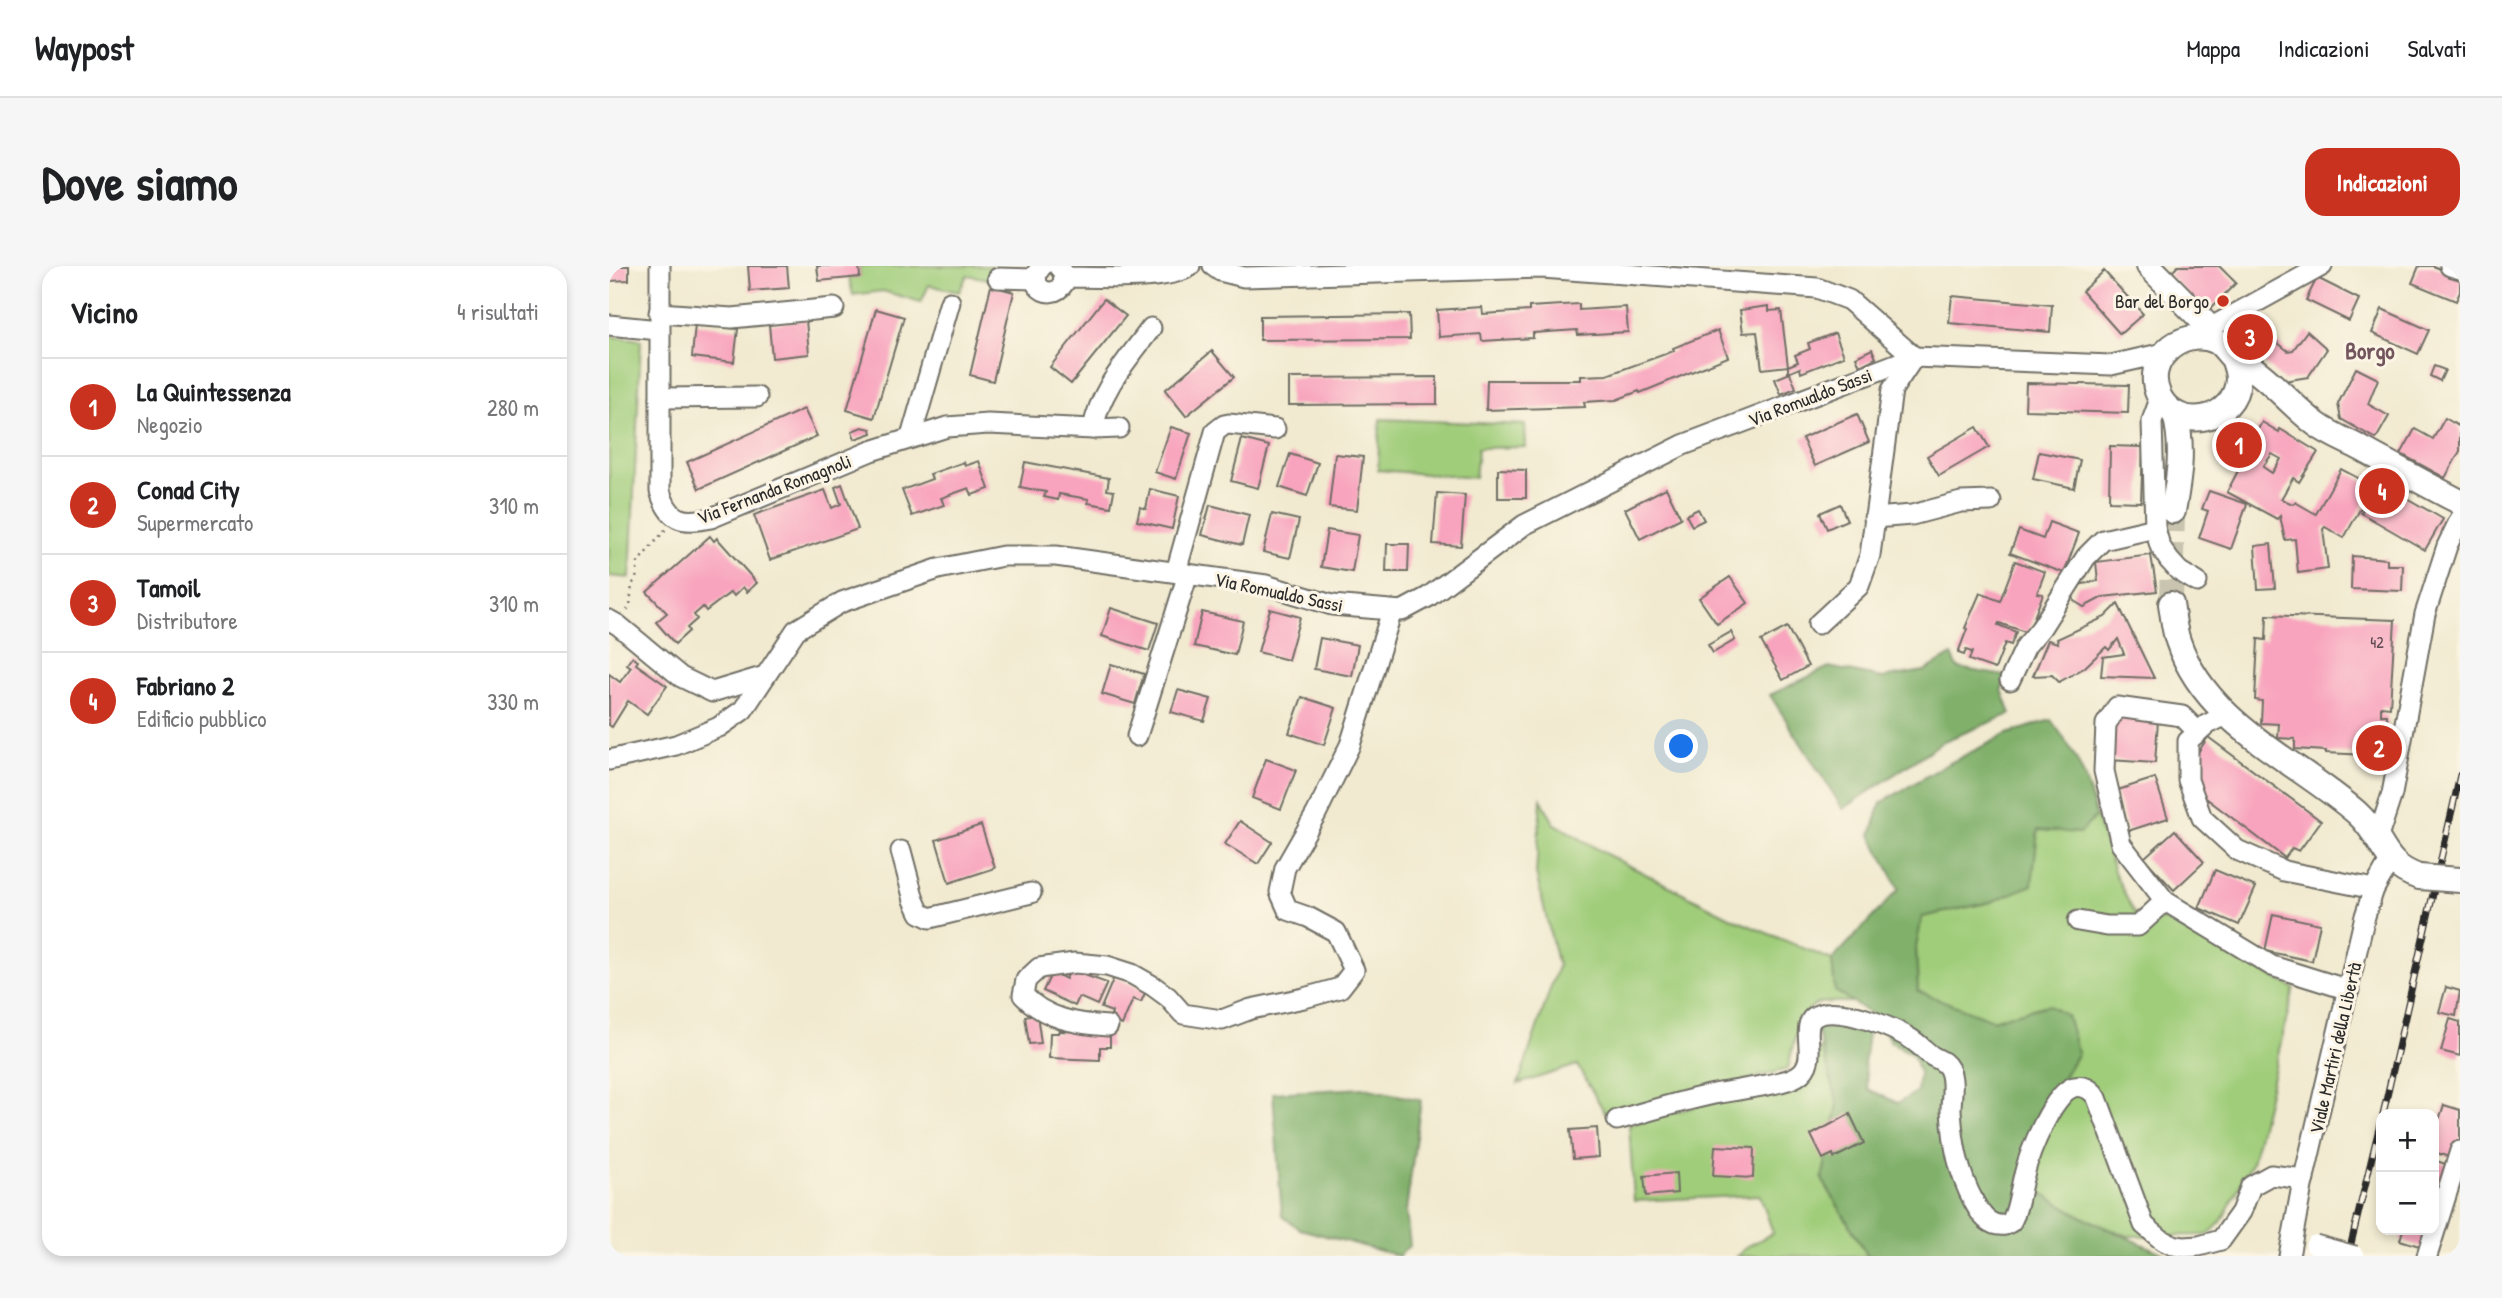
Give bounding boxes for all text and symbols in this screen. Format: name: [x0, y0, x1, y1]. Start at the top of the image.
text: Waypost: [35, 26, 134, 70]
text: Mappa: [2186, 32, 2240, 64]
text: Indicazioni: [2278, 32, 2370, 64]
text: Salvati: [2408, 32, 2467, 64]
button: Indicazioni: [2305, 148, 2460, 216]
text: Dove siamo: [42, 149, 238, 215]
place label: Bar del Borgo: [2115, 288, 2209, 314]
text: Vicino: [70, 292, 138, 332]
marker: Bar del Borgo: [2215, 293, 2231, 309]
text: 4 risultati: [457, 296, 539, 327]
pin: 3: [2227, 311, 2273, 363]
district label: Borgo: [2345, 335, 2395, 367]
street label: Via Romualdo Sassi: [1744, 361, 1876, 433]
text: La Quintessenza: [137, 374, 291, 409]
text: 1: [89, 392, 97, 423]
text: 280 m: [487, 392, 539, 423]
text: Negozio: [137, 409, 202, 440]
pin: 1: [2216, 419, 2262, 471]
street label: Via Fernanda Romagnoli: [693, 448, 855, 530]
pin: 4: [2359, 465, 2405, 517]
text: Conad City: [137, 472, 240, 507]
text: 2: [88, 490, 98, 521]
text: 310 m: [489, 490, 539, 521]
text: Supermercato: [137, 507, 253, 538]
street label: Via Romualdo Sassi: [1212, 566, 1346, 618]
text: Tamoil: [137, 570, 200, 605]
text: 3: [88, 588, 98, 619]
text: 310 m: [489, 588, 539, 619]
text: Distributore: [137, 605, 238, 636]
house number: 42: [2370, 631, 2384, 653]
text: Fabriano 2: [137, 668, 234, 703]
text: 4: [89, 686, 97, 717]
text: 330 m: [487, 686, 539, 717]
text: Edificio pubblico: [137, 703, 267, 734]
pin: 2: [2356, 722, 2402, 774]
your location: [1664, 729, 1698, 763]
street label: Viale Martiri della Libertà: [2303, 959, 2367, 1136]
map controls: [2376, 1109, 2439, 1235]
button: +: [2376, 1109, 2439, 1172]
button: −: [2376, 1172, 2439, 1235]

